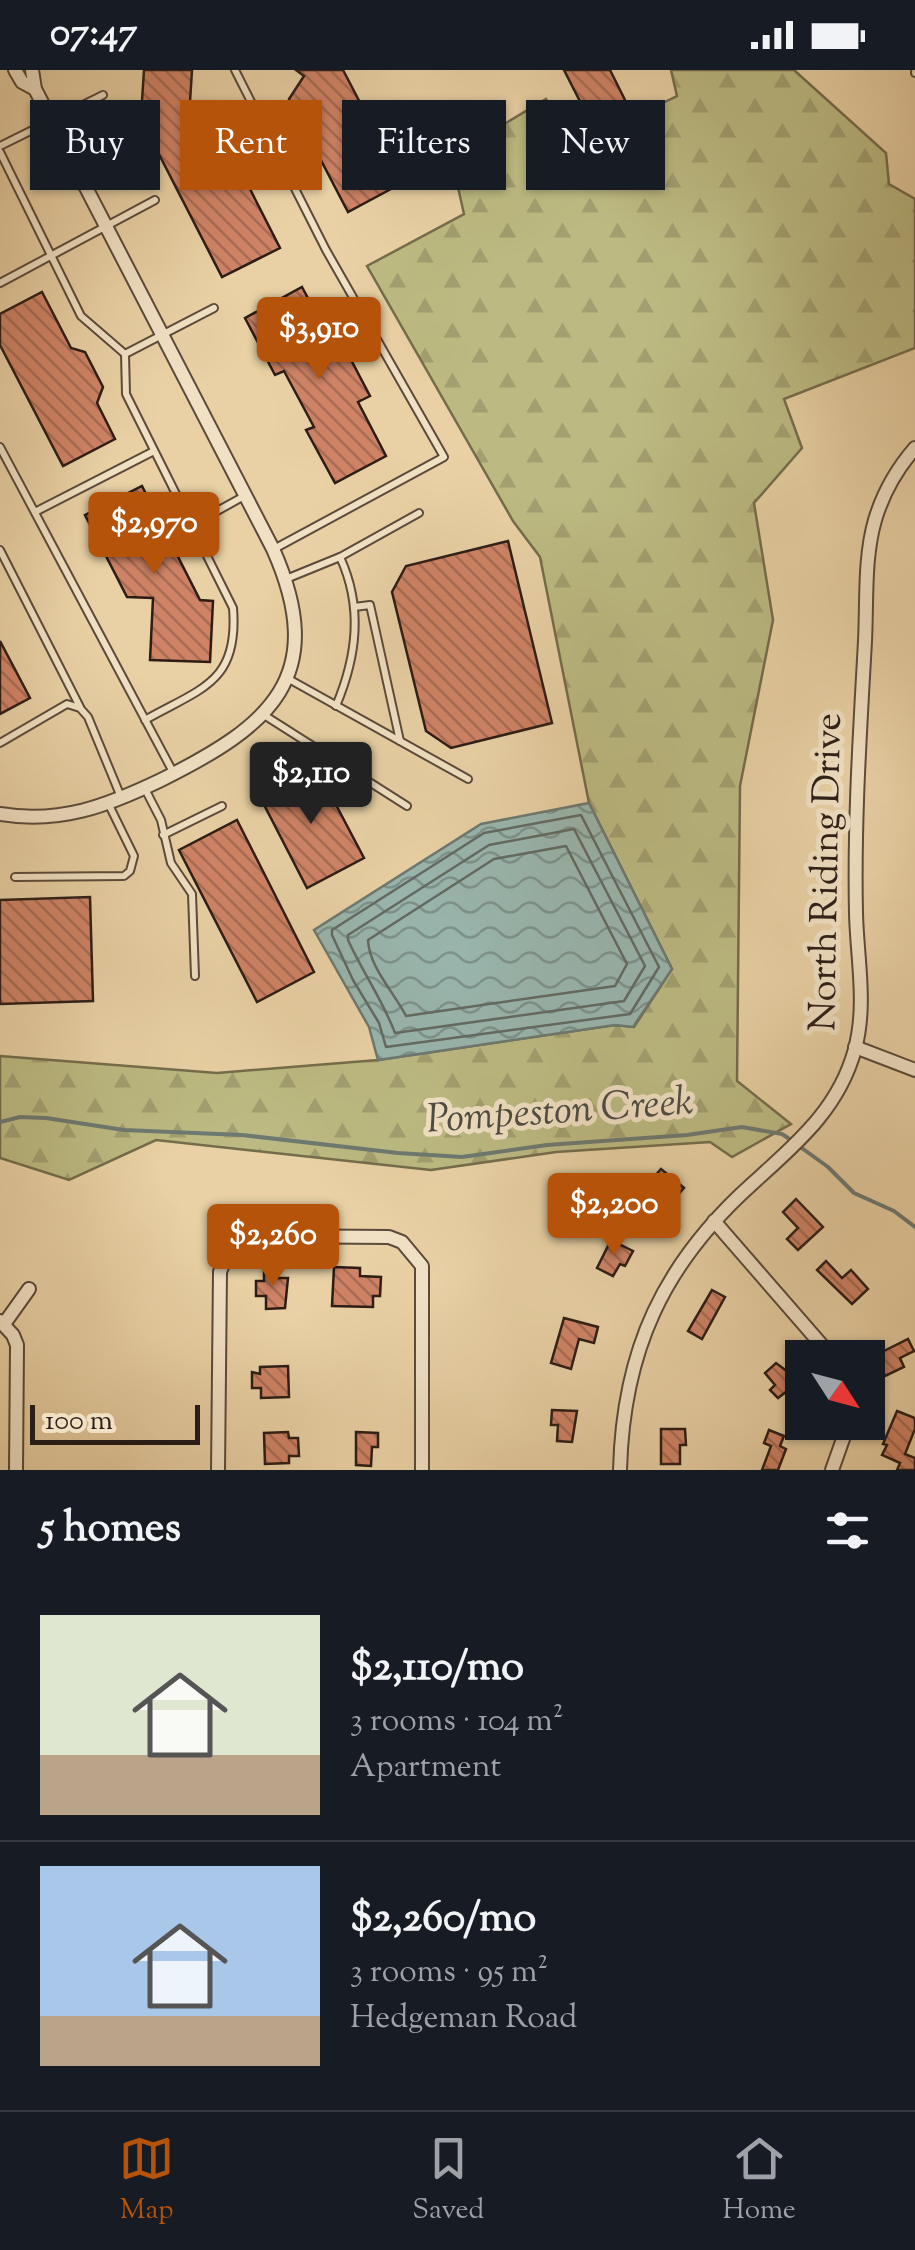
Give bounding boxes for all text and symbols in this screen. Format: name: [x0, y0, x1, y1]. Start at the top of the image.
text: 07:47: [50, 8, 137, 62]
chip: Buy: [30, 100, 160, 190]
chip: Rent: [180, 100, 322, 190]
chip: Filters: [342, 100, 506, 190]
chip: New: [526, 100, 665, 190]
pin: $3,910: [238, 297, 400, 382]
text: $3,910: [279, 306, 359, 352]
pin: $2,970: [73, 492, 235, 577]
text: $2,970: [110, 501, 198, 547]
street label: North Riding Drive: [798, 712, 858, 1032]
pin: $2,110: [230, 742, 392, 827]
text: $2,110: [272, 751, 350, 797]
water label: Pompeston Creek: [425, 1075, 695, 1151]
pin: $2,200: [533, 1173, 695, 1258]
text: $2,200: [570, 1182, 658, 1228]
pin: $2,260: [192, 1204, 354, 1289]
text: $2,260: [229, 1213, 317, 1259]
north arrow: [785, 1340, 885, 1440]
map controls: [785, 1340, 885, 1440]
scale bar: [30, 1400, 200, 1444]
text: 100 m: [45, 1402, 113, 1442]
text: 5 homes: [40, 1500, 181, 1560]
icon: filters: [820, 1503, 875, 1558]
text: $2,110/mo: [350, 1639, 524, 1699]
icon: home: [120, 1655, 240, 1775]
text: 3 rooms · 104 m²: [350, 1699, 564, 1745]
text: Apartment: [350, 1745, 501, 1791]
text: $2,260/mo: [350, 1890, 536, 1950]
icon: home: [120, 1906, 240, 2026]
text: 3 rooms · 95 m²: [350, 1950, 548, 1996]
text: Hedgeman Road: [350, 1996, 577, 2042]
tab: Map: [119, 2131, 174, 2231]
tab: Saved: [412, 2131, 484, 2231]
tab: Home: [722, 2131, 796, 2231]

